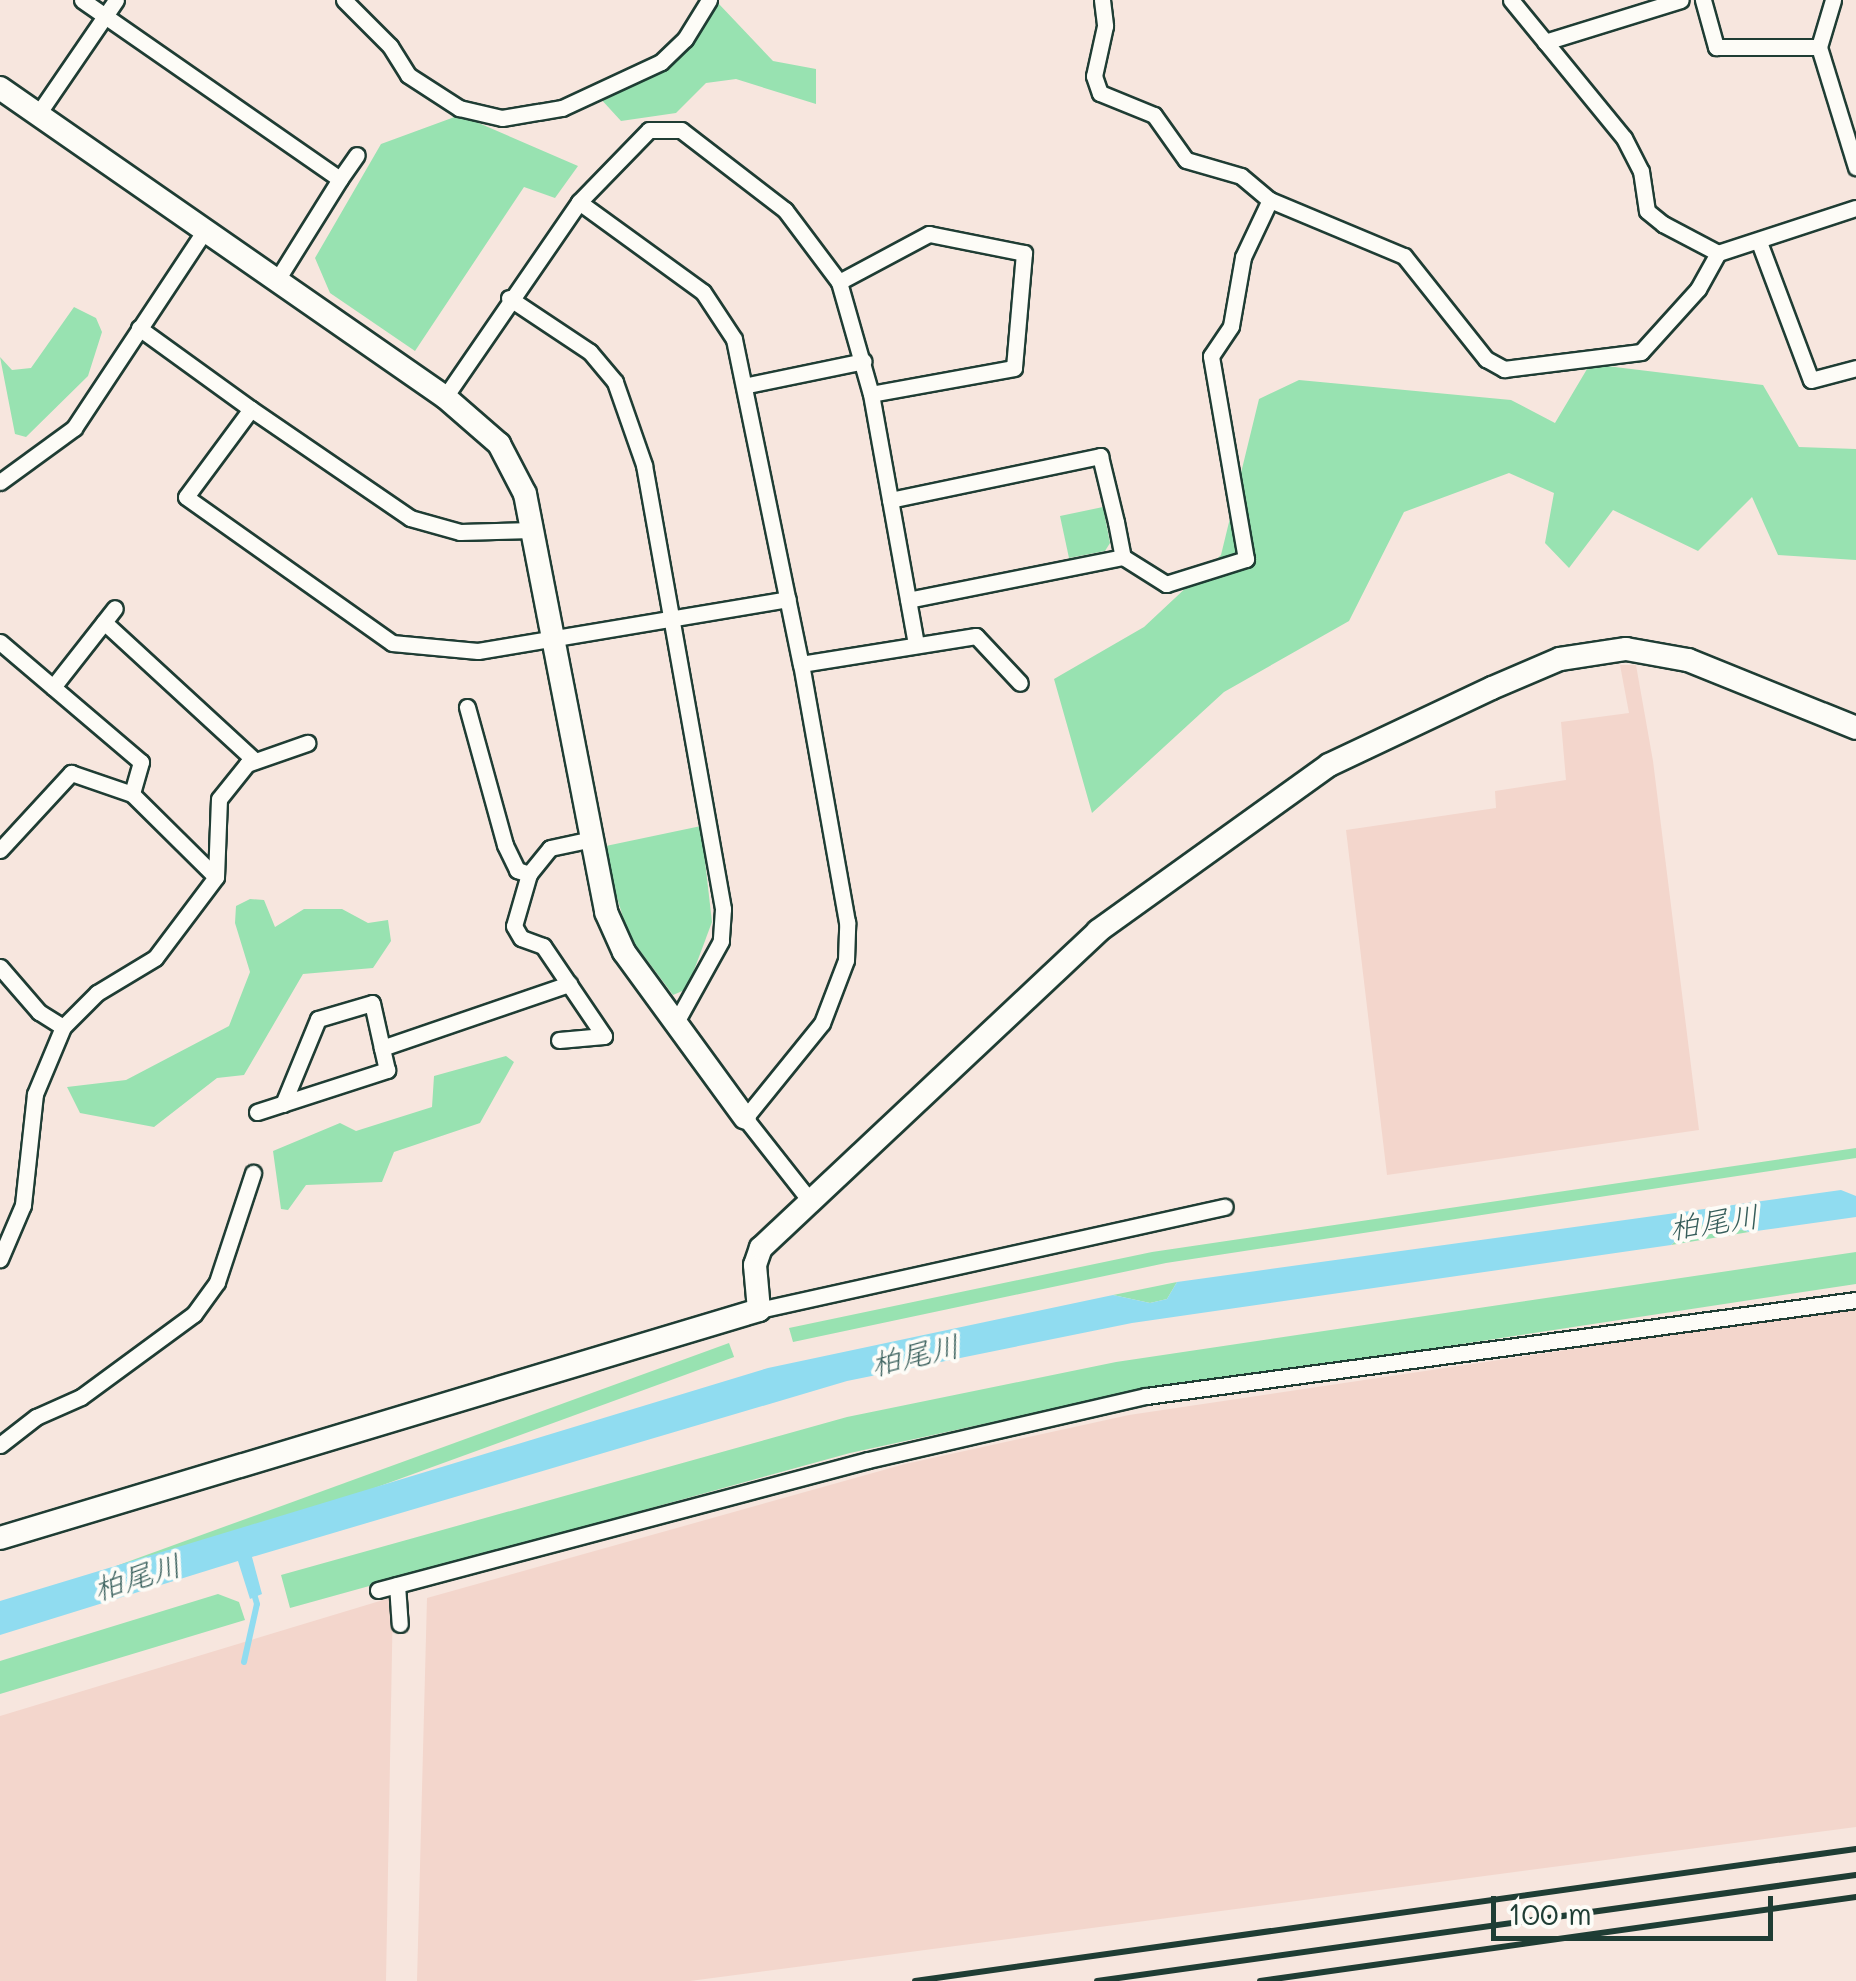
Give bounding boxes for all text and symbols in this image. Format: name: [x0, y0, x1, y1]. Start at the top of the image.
water label: 柏尾川: [1667, 1197, 1761, 1245]
water label: 柏尾川: [867, 1326, 963, 1382]
water label: 柏尾川: [89, 1546, 185, 1606]
scale bar: [1496, 1876, 1778, 1938]
text: 100 m: [1508, 1893, 1592, 1933]

